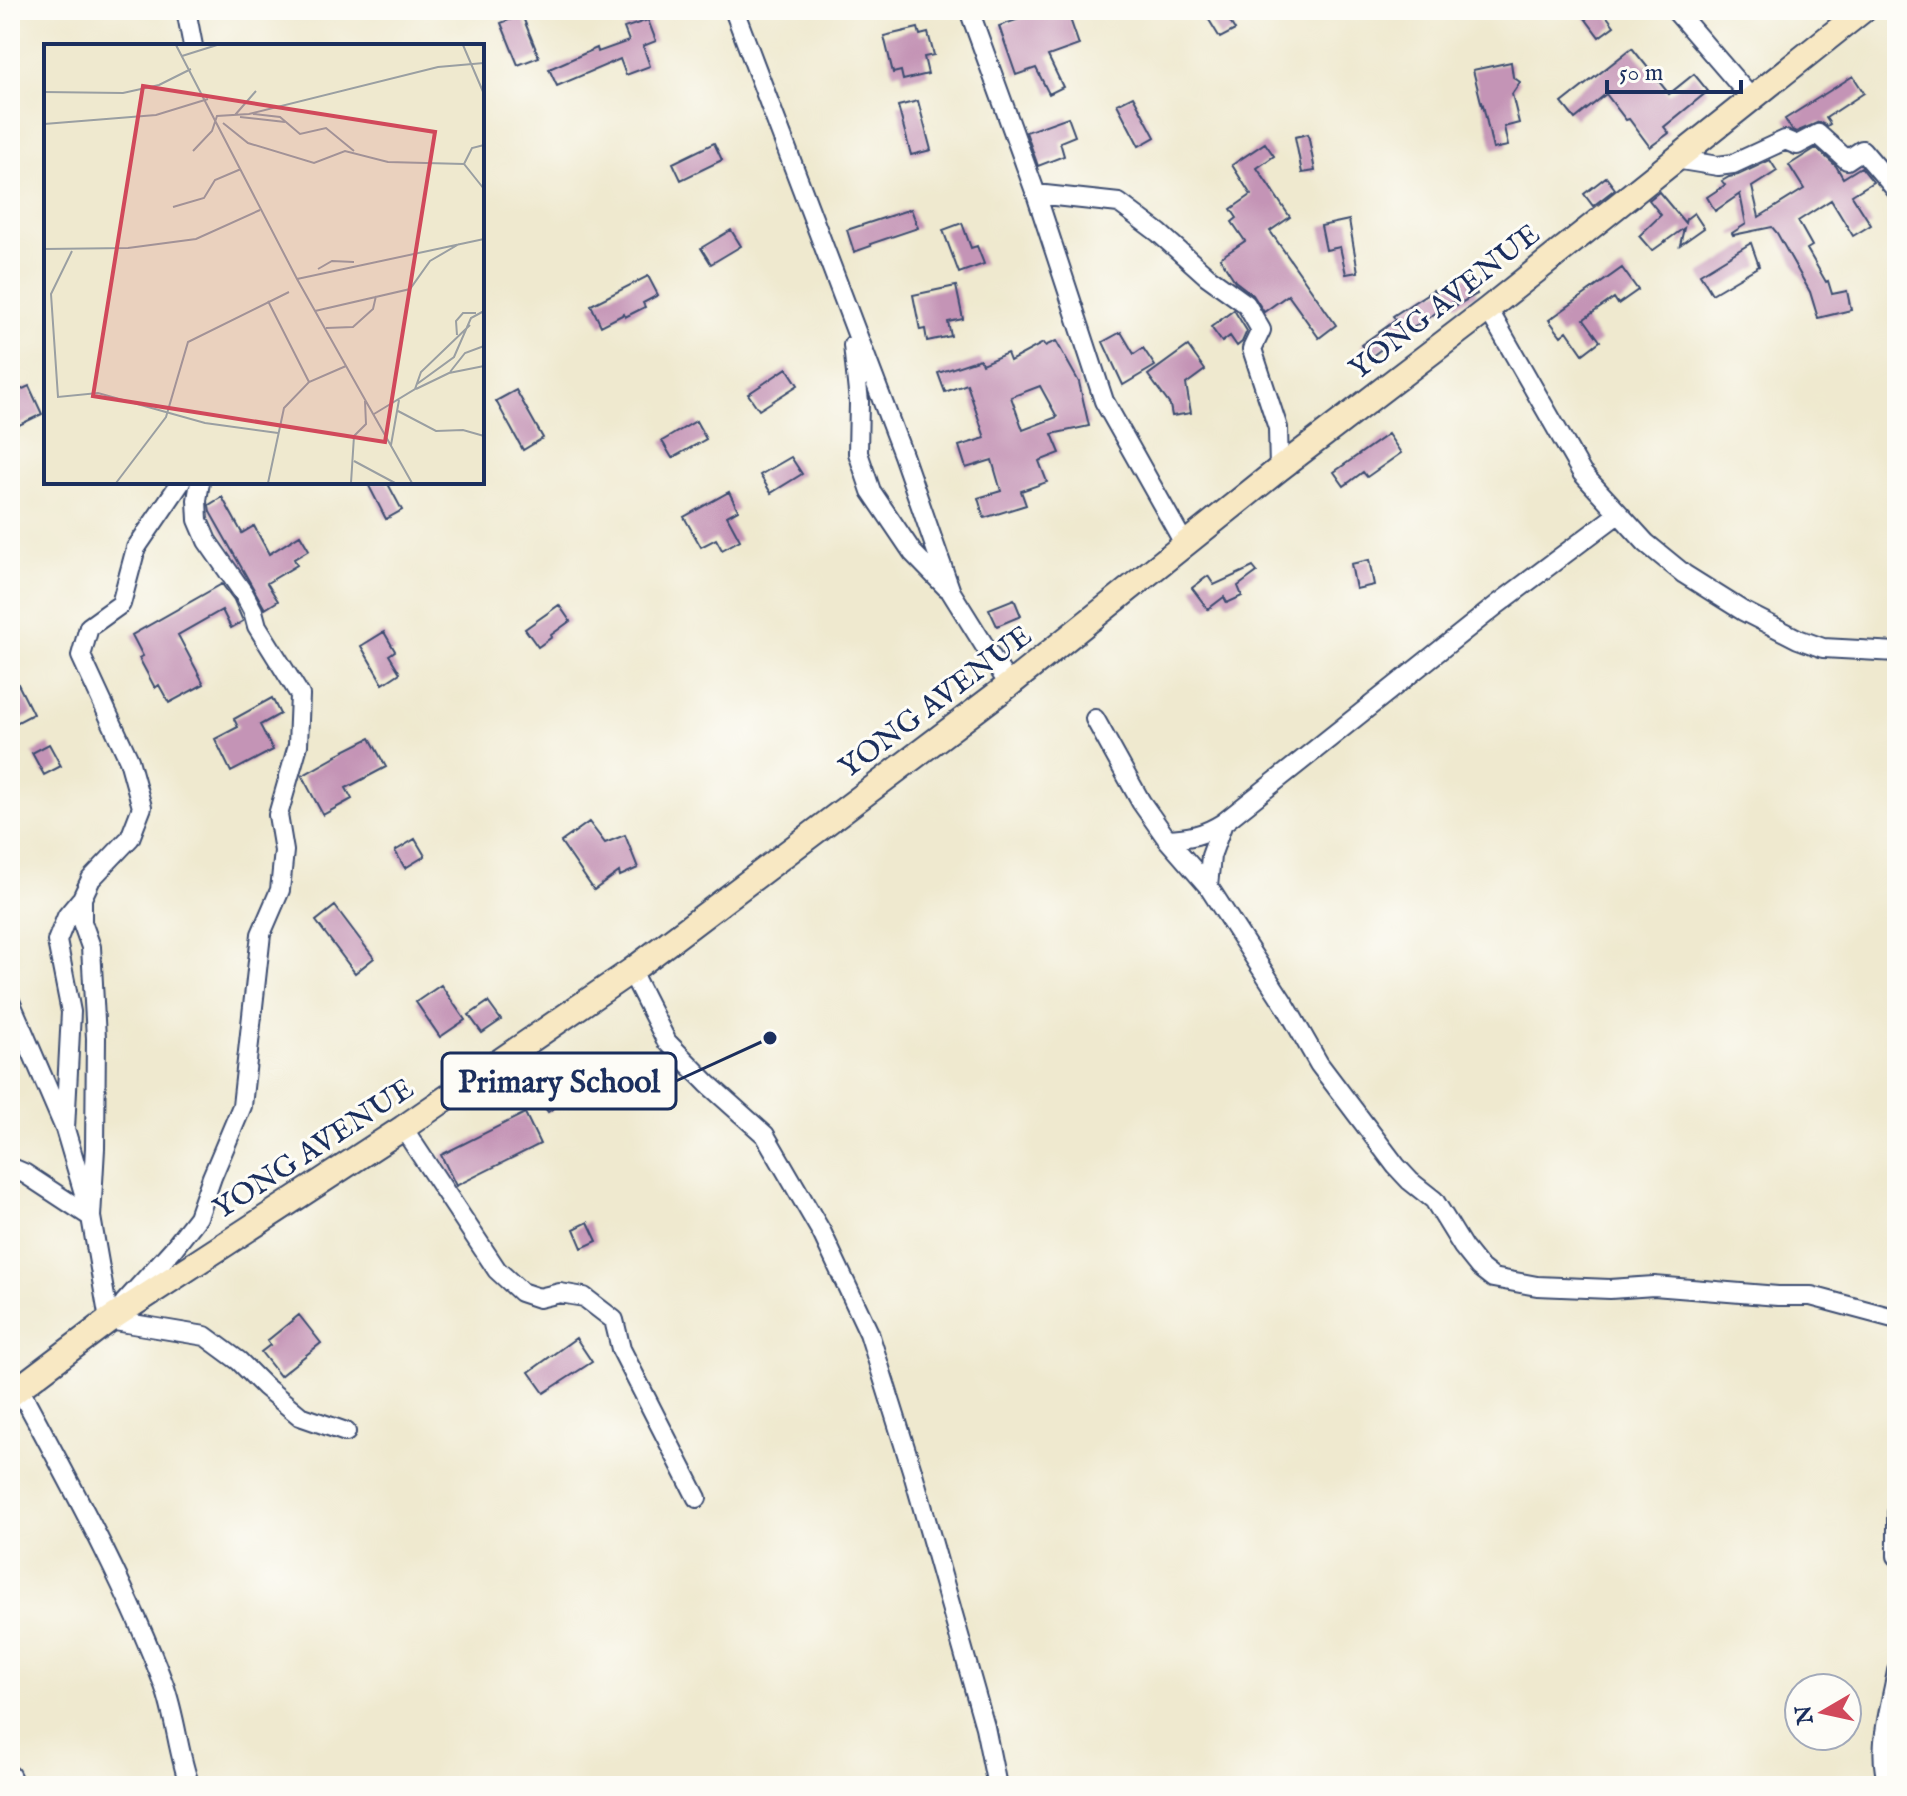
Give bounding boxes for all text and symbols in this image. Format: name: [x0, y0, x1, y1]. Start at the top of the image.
inset map: [44, 44, 484, 484]
scale bar: [1607, 44, 1741, 94]
text: 50 m: [1619, 58, 1663, 89]
street label: YONG AVENUE: [1342, 216, 1548, 389]
street label: YONG AVENUE: [832, 618, 1040, 788]
callout: Primary School: [442, 1053, 676, 1109]
text: Primary School: [458, 1063, 661, 1104]
street label: YONG AVENUE: [206, 1071, 422, 1229]
north arrow: [1783, 1672, 1863, 1752]
text: N: [1790, 1703, 1821, 1727]

